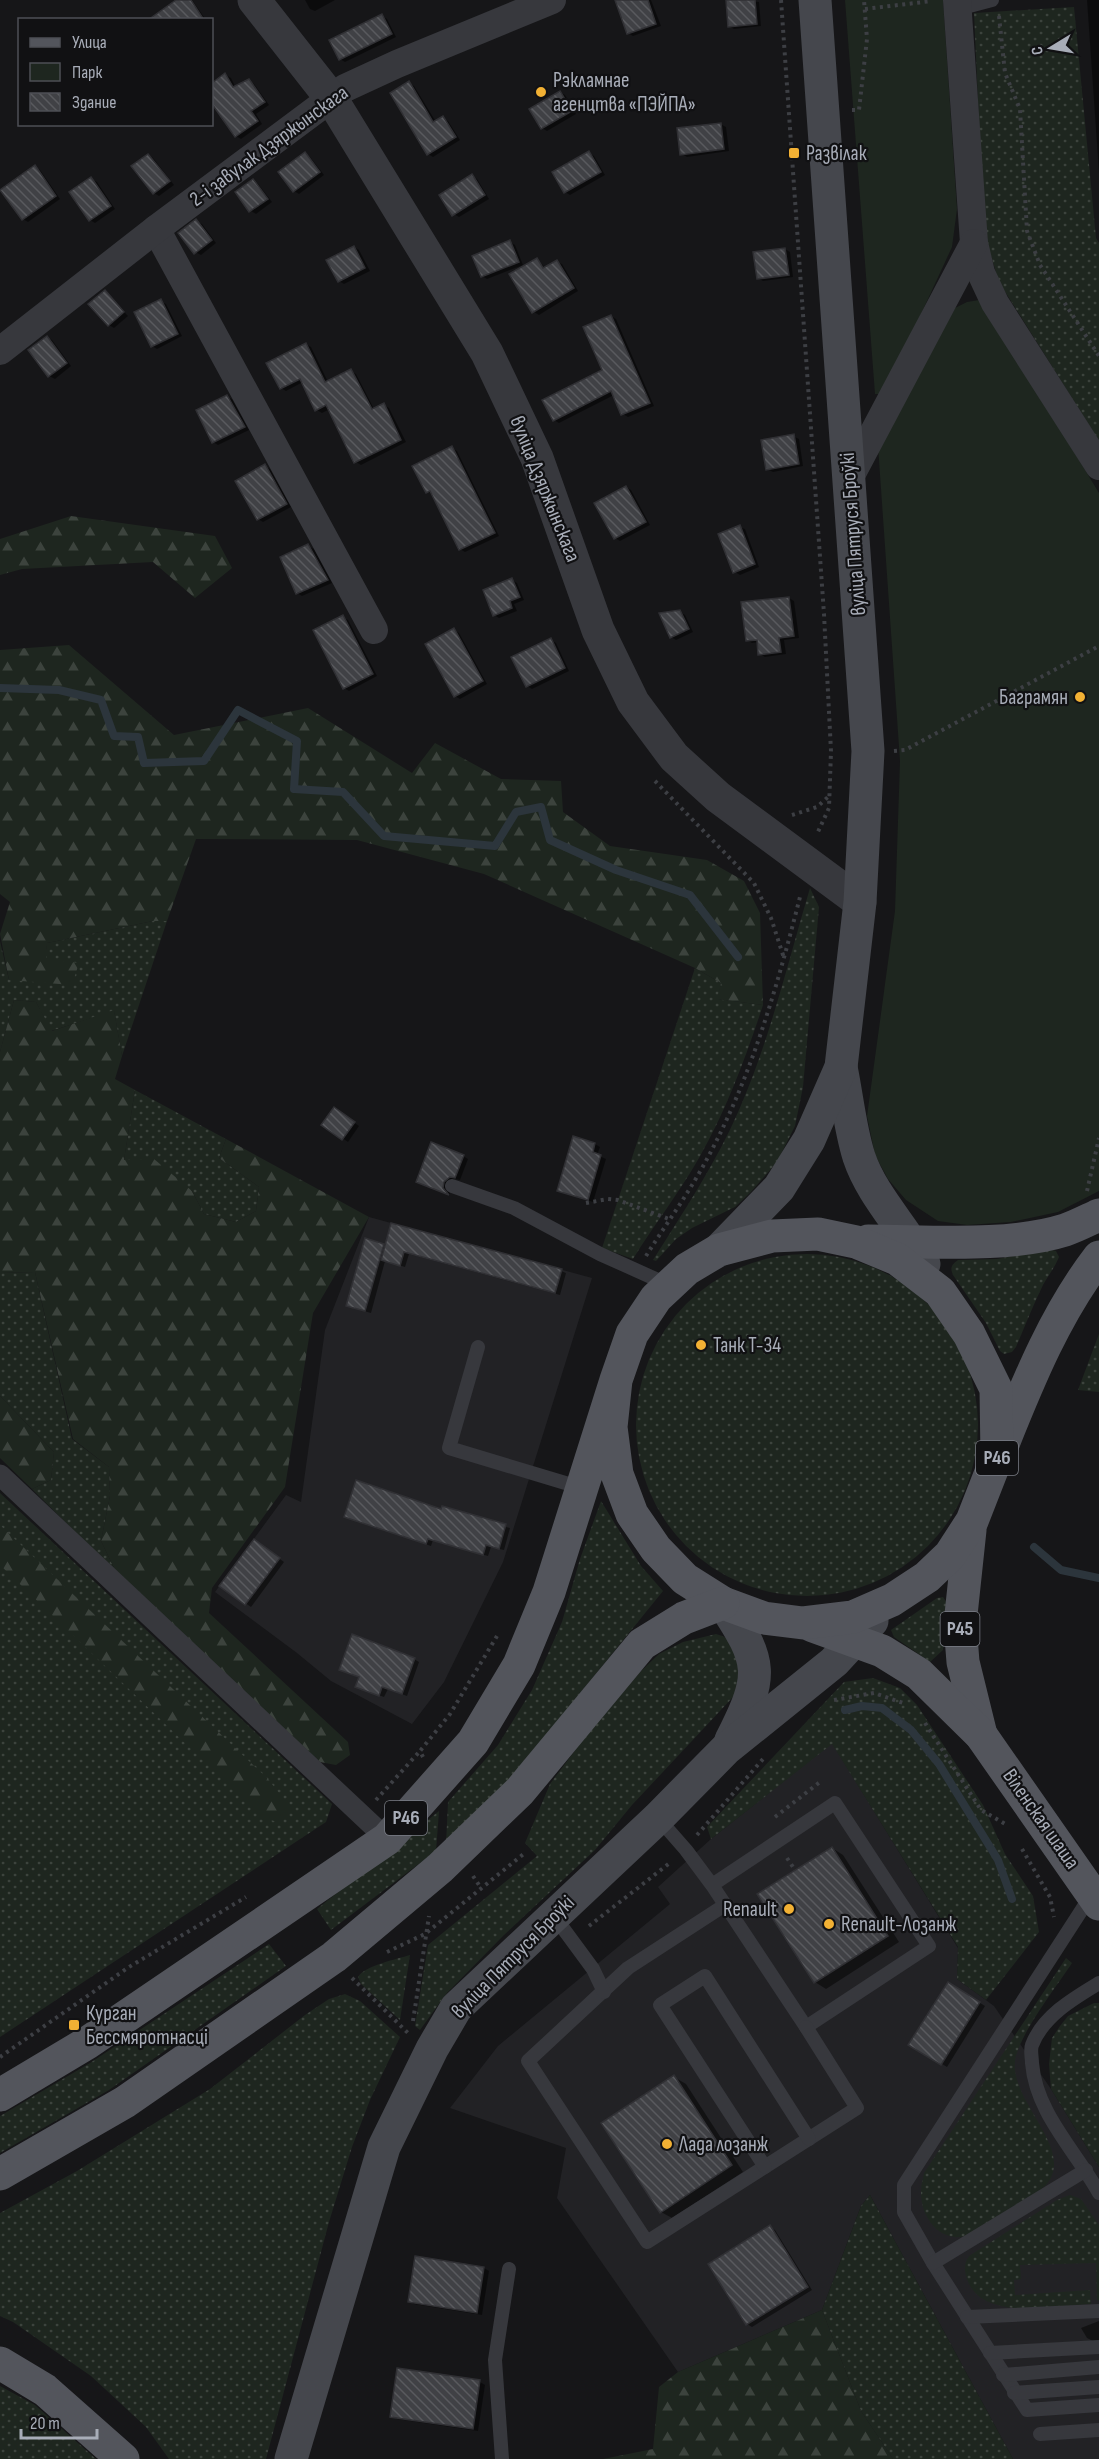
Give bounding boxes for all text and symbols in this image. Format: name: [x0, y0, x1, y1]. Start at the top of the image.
legend: [18, 18, 213, 126]
north arrow: [1021, 18, 1081, 78]
text: Улица: [72, 32, 107, 53]
text: С: [1028, 45, 1048, 56]
text: Парк: [72, 62, 103, 83]
place label: Рэкламнае агенцтва «ПЭЙПА»: [553, 68, 696, 117]
street label: 2-і завулак Дзяржынскага: [185, 80, 353, 212]
marker: Рэкламнае агенцтва «ПЭЙПА»: [534, 85, 548, 99]
text: Здание: [72, 92, 117, 113]
place label: Развілак: [806, 141, 867, 166]
marker: Развілак: [787, 146, 801, 160]
street label: вуліца Дзяржынскага: [504, 412, 586, 566]
street label: вуліца Пятруся Броўкі: [835, 452, 871, 616]
place label: Баграмян: [999, 685, 1068, 710]
marker: Баграмян: [1073, 690, 1087, 704]
place label: Танк Т-34: [713, 1333, 781, 1358]
marker: Танк Т-34: [694, 1338, 708, 1352]
road number: Р46: [976, 1441, 1018, 1475]
road number: Р45: [940, 1612, 980, 1646]
street label: Віленская шаша: [997, 1764, 1085, 1874]
road number: Р46: [385, 1801, 427, 1835]
street label: вуліца Пятруся Броўкі: [446, 1890, 580, 2024]
place label: Renault: [723, 1897, 777, 1922]
marker: Renault: [782, 1902, 796, 1916]
place label: Renault-Лозанж: [841, 1912, 957, 1937]
marker: Renault-Лозанж: [822, 1917, 836, 1931]
place label: Курган Бессмяротнасці: [86, 2001, 208, 2050]
marker: Курган Бессмяротнасці: [67, 2018, 81, 2032]
place label: Лада лозанж: [678, 2132, 769, 2157]
marker: Лада лозанж: [660, 2137, 674, 2151]
scale bar: [21, 2402, 98, 2440]
text: 20 m: [30, 2413, 60, 2434]

